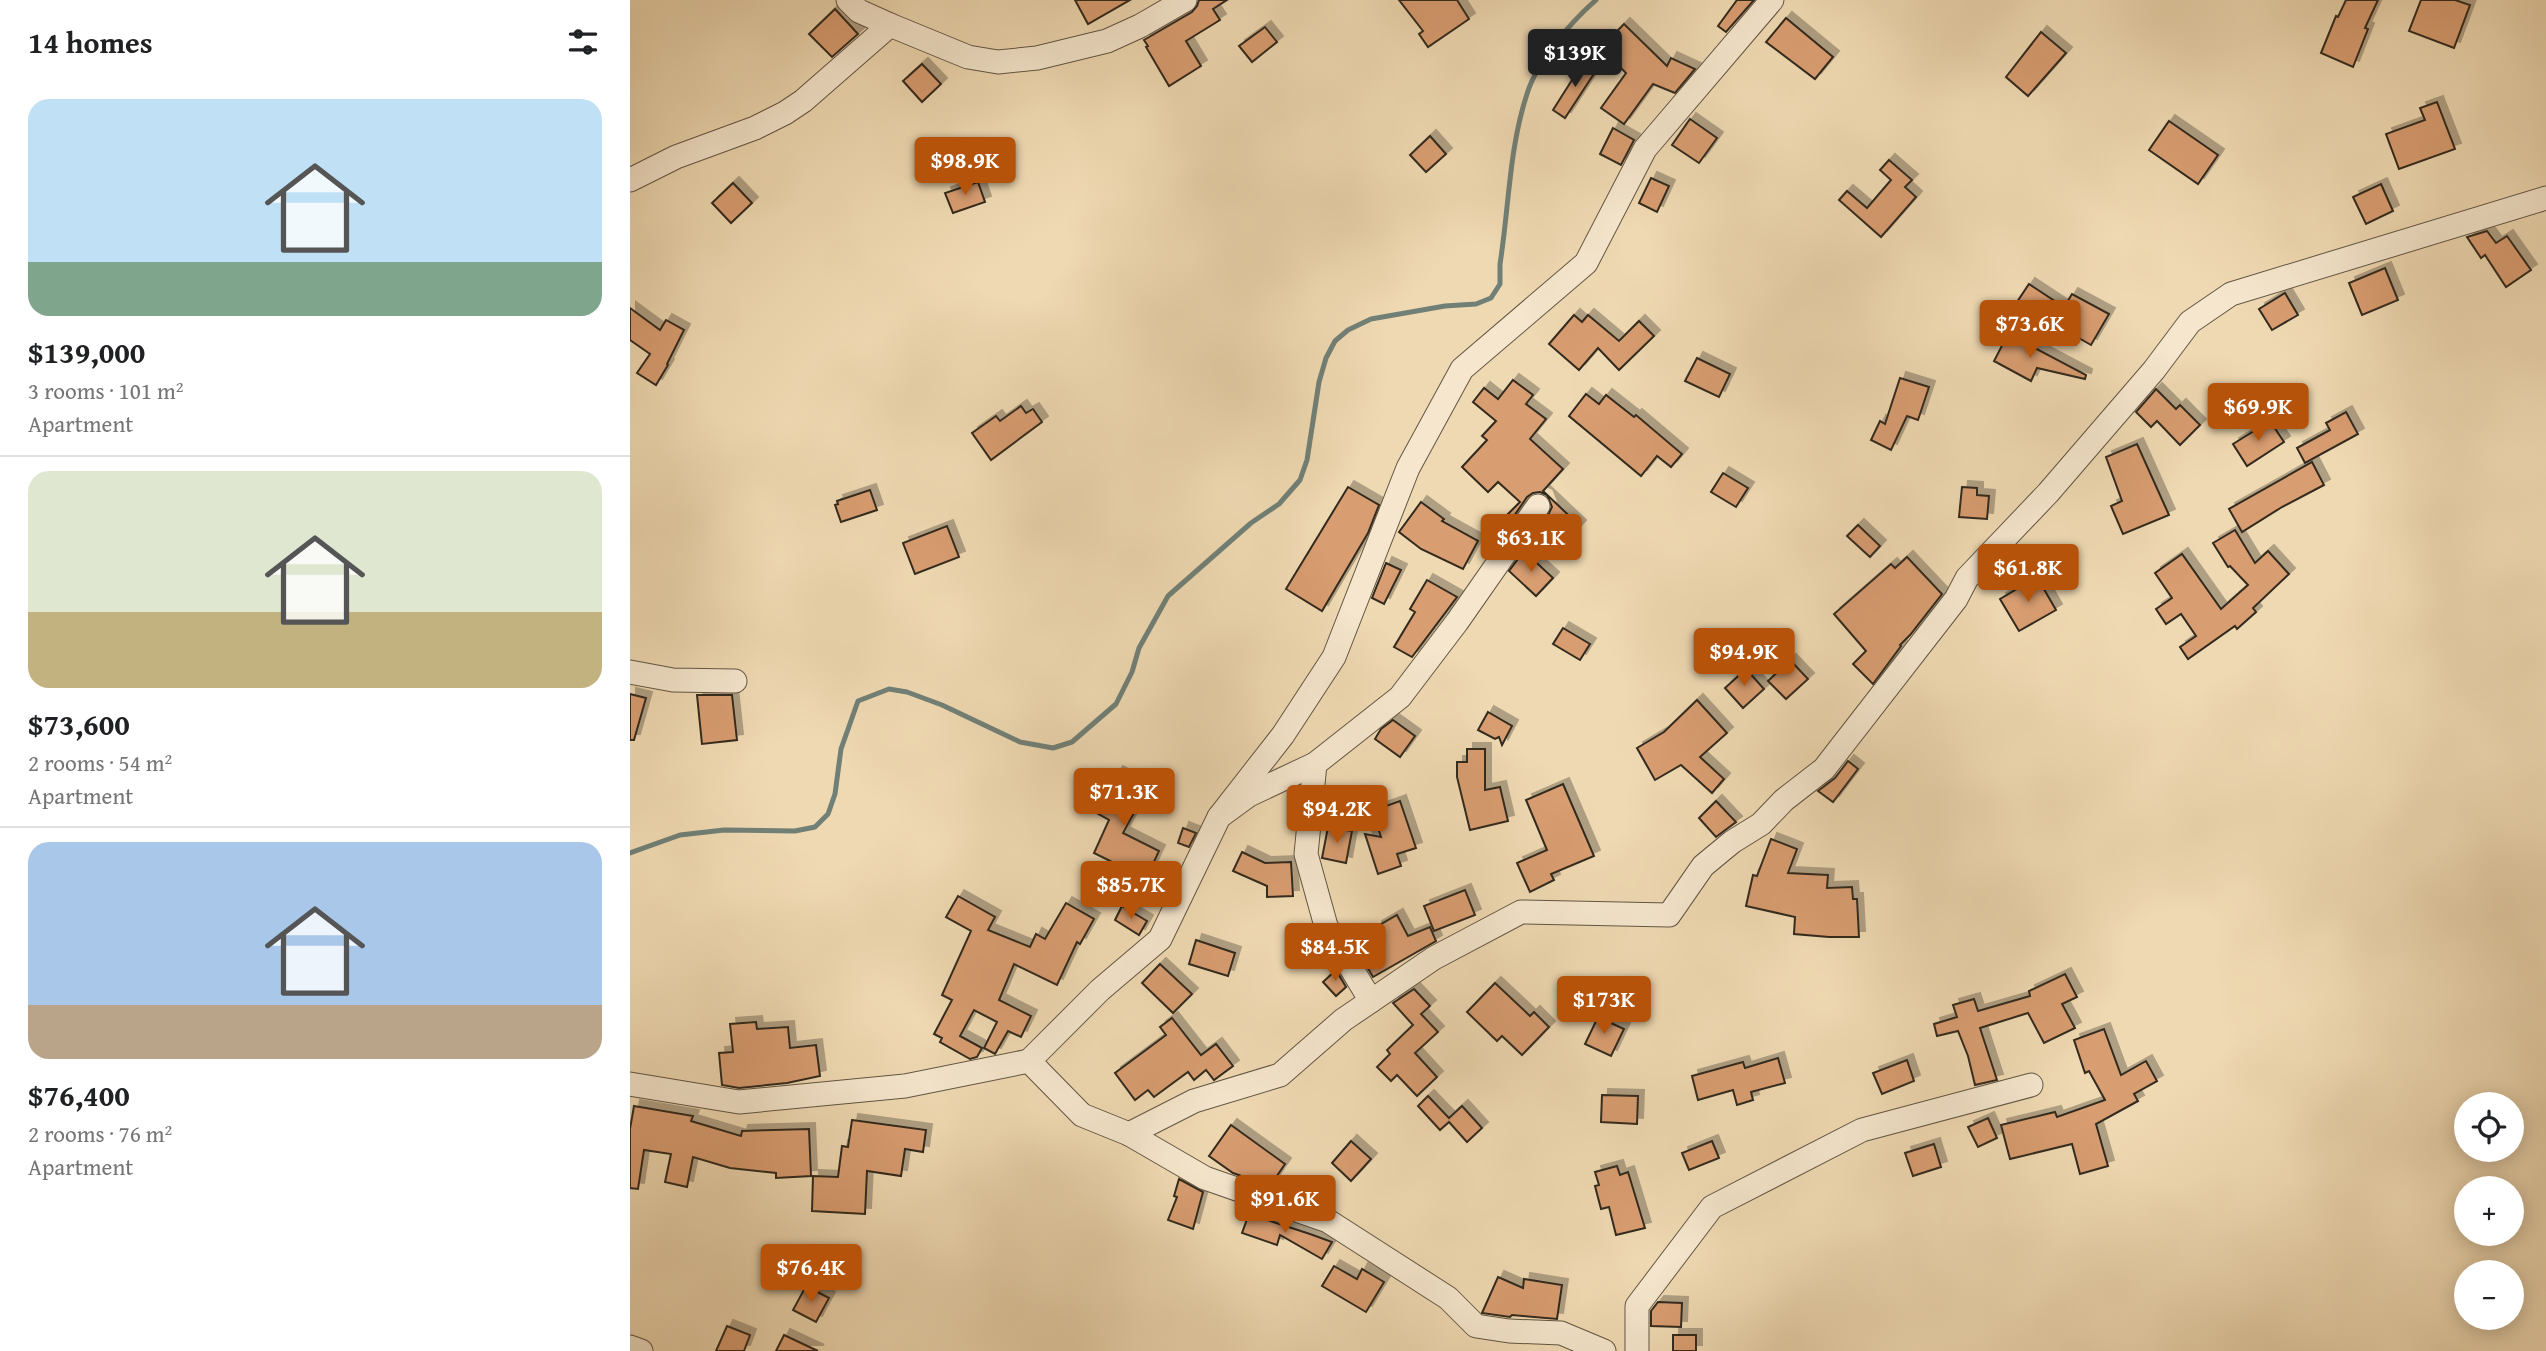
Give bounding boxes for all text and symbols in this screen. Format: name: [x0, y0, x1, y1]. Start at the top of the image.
text: 14 homes: [28, 20, 153, 64]
icon: filters: [564, 23, 602, 61]
pin: $139K: [1526, 29, 1624, 89]
text: $139K: [1544, 35, 1606, 68]
pin: $98.9K: [908, 138, 1022, 197]
text: $98.9K: [931, 143, 999, 176]
icon: home: [252, 145, 378, 271]
pin: $73.6K: [1973, 300, 2087, 360]
text: $73.6K: [1996, 306, 2064, 339]
text: $139,000: [28, 330, 145, 374]
text: 3 rooms · 101 m²: [28, 374, 183, 407]
pin: $69.9K: [2201, 384, 2315, 443]
text: $69.9K: [2224, 389, 2292, 422]
text: Apartment: [28, 407, 133, 440]
pin: $63.1K: [1474, 514, 1588, 574]
icon: home: [252, 517, 378, 643]
text: $63.1K: [1497, 520, 1565, 553]
pin: $61.8K: [1971, 544, 2085, 604]
text: $61.8K: [1994, 550, 2062, 583]
pin: $94.9K: [1687, 628, 1801, 688]
text: $94.9K: [1710, 634, 1778, 667]
text: $73,600: [28, 702, 130, 746]
text: 2 rooms · 54 m²: [28, 746, 172, 779]
pin: $71.3K: [1067, 768, 1181, 828]
text: $71.3K: [1090, 774, 1158, 807]
text: Apartment: [28, 779, 133, 812]
pin: $94.2K: [1280, 786, 1394, 845]
text: $94.2K: [1303, 791, 1371, 824]
pin: $85.7K: [1074, 862, 1188, 921]
text: $85.7K: [1097, 867, 1165, 900]
icon: home: [252, 888, 378, 1014]
pin: $84.5K: [1278, 923, 1392, 983]
text: $84.5K: [1301, 929, 1369, 962]
pin: $173K: [1555, 976, 1653, 1036]
text: $173K: [1573, 982, 1635, 1015]
text: $76,400: [28, 1073, 130, 1117]
map controls: [2454, 1092, 2524, 1330]
button: locate: [2454, 1092, 2524, 1162]
text: 2 rooms · 76 m²: [28, 1117, 172, 1150]
text: Apartment: [28, 1150, 133, 1183]
pin: $91.6K: [1228, 1176, 1342, 1235]
button: +: [2454, 1176, 2524, 1246]
text: $91.6K: [1251, 1181, 1319, 1214]
pin: $76.4K: [754, 1244, 868, 1304]
text: $76.4K: [777, 1250, 845, 1283]
button: −: [2454, 1260, 2524, 1330]

